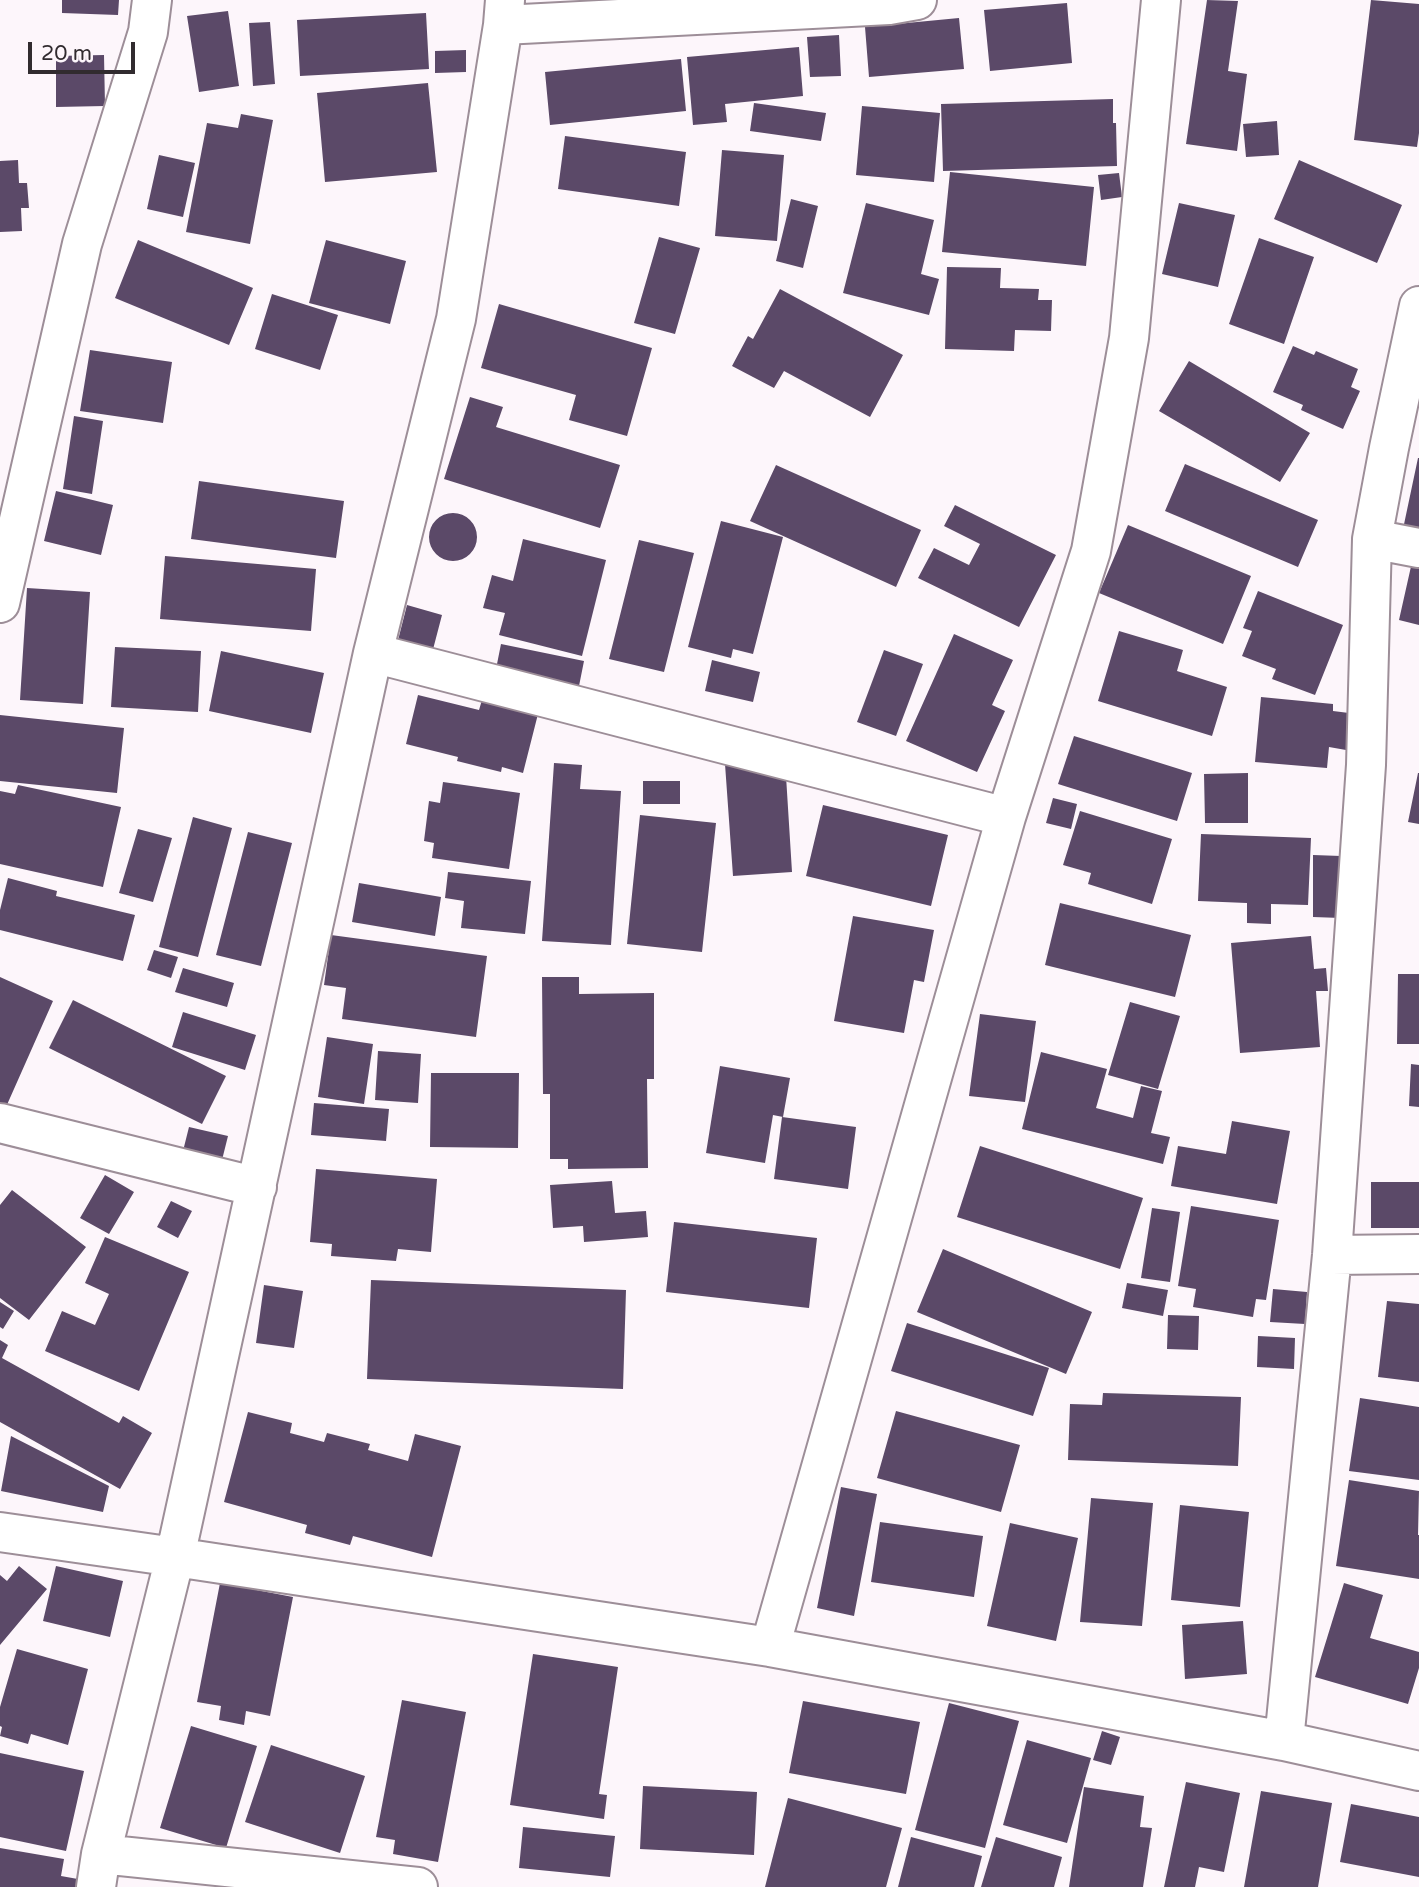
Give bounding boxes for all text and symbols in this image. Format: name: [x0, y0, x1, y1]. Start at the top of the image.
scale bar: [32, 28, 138, 72]
text: 20 m: [41, 41, 92, 66]

